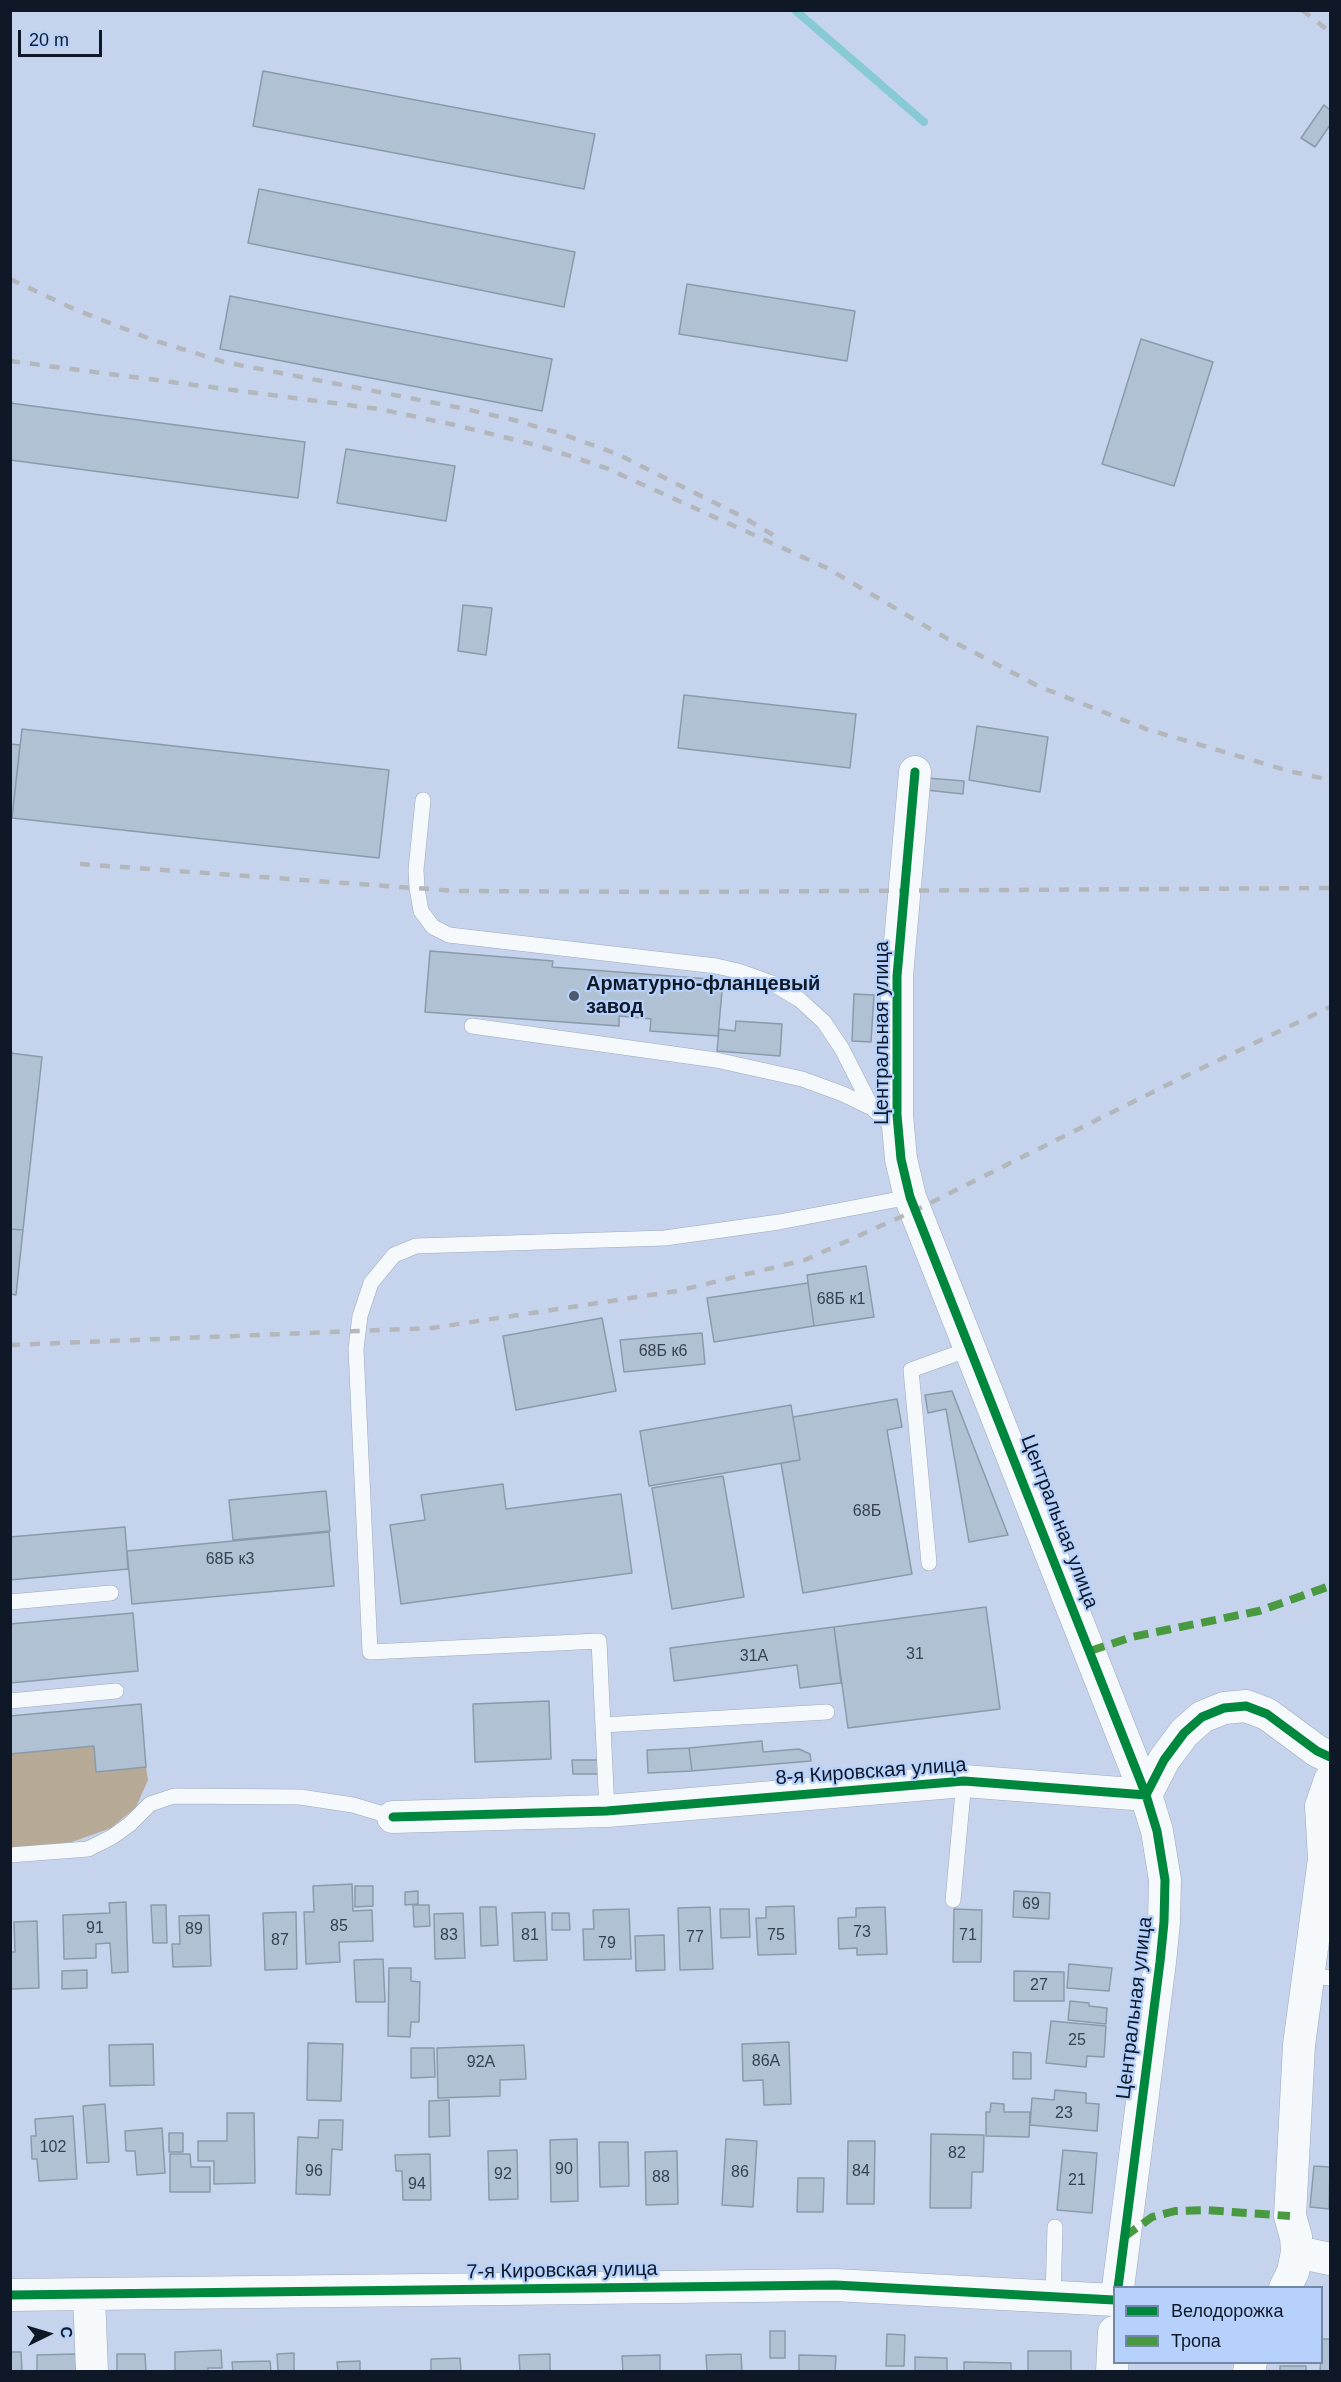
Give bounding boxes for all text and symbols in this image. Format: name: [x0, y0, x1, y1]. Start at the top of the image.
scale bar: [21, 18, 105, 56]
text: 20 m: [29, 30, 69, 50]
street label: Центральная улица: [870, 941, 894, 1125]
place label: Арматурно-фланцевый завод: [586, 972, 820, 1019]
marker: Арматурно-фланцевый завод: [567, 989, 581, 1003]
house number: 68Б к1: [817, 1290, 865, 1310]
house number: 68Б к6: [639, 1342, 687, 1362]
street label: Центральная улица: [1015, 1432, 1103, 1612]
house number: 68Б: [853, 1502, 881, 1522]
house number: 68Б к3: [206, 1550, 254, 1570]
house number: 31: [906, 1645, 924, 1665]
house number: 31А: [740, 1647, 768, 1667]
street label: 8-я Кировская улица: [775, 1753, 967, 1791]
house number: 69: [1022, 1895, 1040, 1915]
street label: Центральная улица: [1112, 1915, 1158, 2101]
house number: 85: [330, 1917, 348, 1937]
house number: 91: [86, 1919, 104, 1939]
house number: 89: [185, 1920, 203, 1940]
house number: 73: [853, 1923, 871, 1943]
house number: 83: [440, 1926, 458, 1946]
house number: 81: [521, 1926, 539, 1946]
house number: 75: [767, 1926, 785, 1946]
house number: 71: [959, 1926, 977, 1946]
house number: 77: [686, 1928, 704, 1948]
house number: 87: [271, 1931, 289, 1951]
house number: 79: [598, 1934, 616, 1954]
house number: 27: [1030, 1976, 1048, 1996]
house number: 25: [1068, 2031, 1086, 2051]
house number: 86А: [752, 2052, 780, 2072]
house number: 92А: [467, 2053, 495, 2073]
house number: 23: [1055, 2104, 1073, 2124]
house number: 102: [40, 2138, 66, 2158]
house number: 82: [948, 2144, 966, 2164]
house number: 90: [555, 2160, 573, 2180]
house number: 96: [305, 2162, 323, 2182]
house number: 84: [852, 2162, 870, 2182]
house number: 86: [731, 2163, 749, 2183]
house number: 92: [494, 2165, 512, 2185]
house number: 88: [652, 2168, 670, 2188]
house number: 21: [1068, 2171, 1086, 2191]
house number: 94: [408, 2175, 426, 2195]
street label: 7-я Кировская улица: [466, 2257, 658, 2285]
legend: [1113, 2286, 1323, 2364]
text: Велодорожка: [1171, 2301, 1283, 2321]
north arrow: [18, 2304, 78, 2364]
text: С: [57, 2326, 75, 2339]
text: Тропа: [1171, 2331, 1221, 2351]

